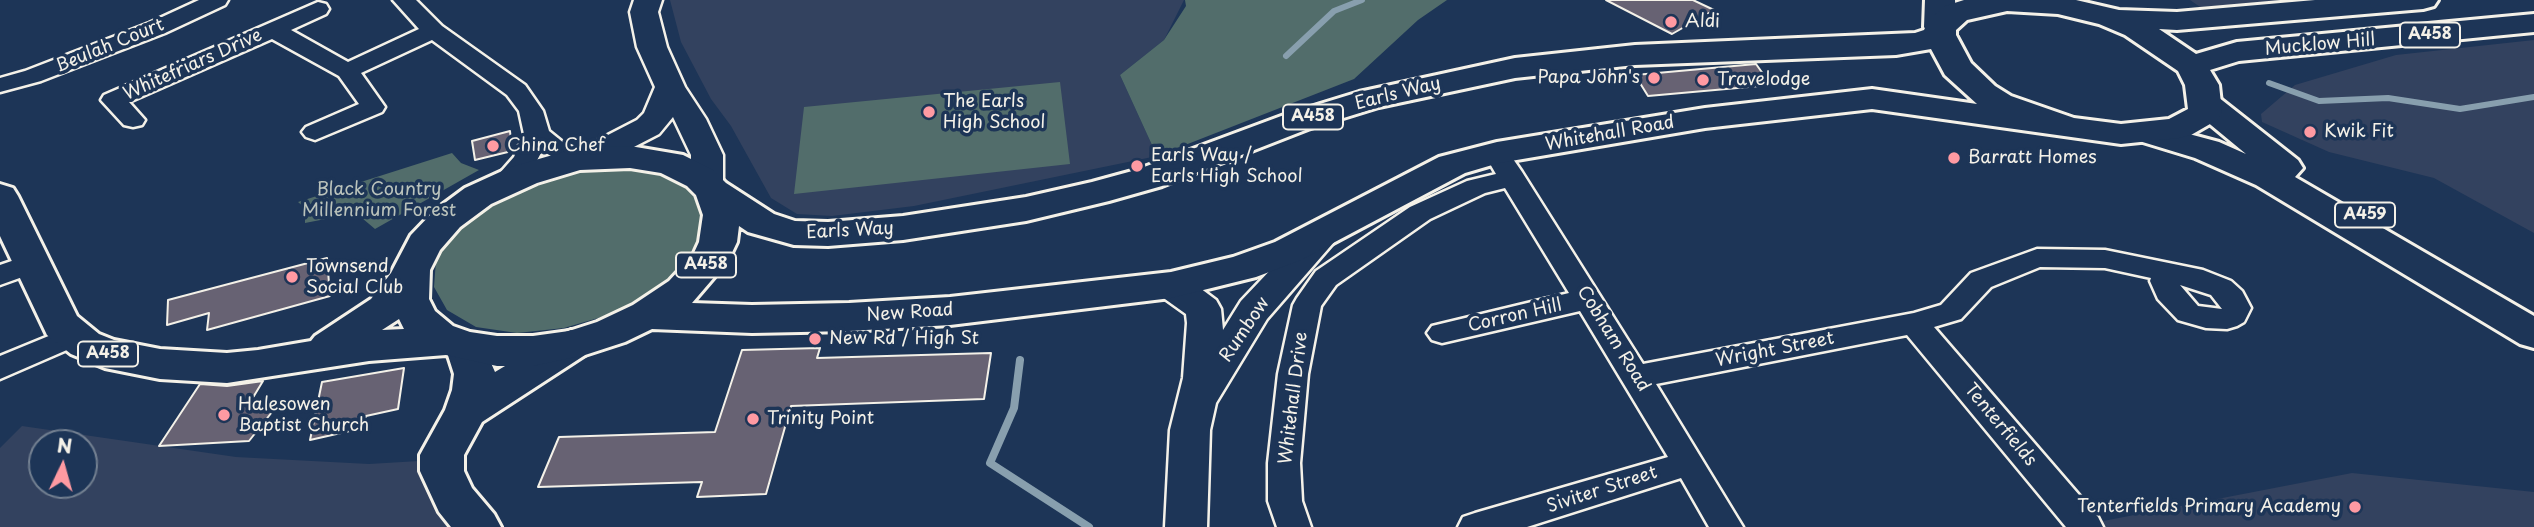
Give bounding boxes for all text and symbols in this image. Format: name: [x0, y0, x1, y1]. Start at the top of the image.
place label: Aldi: [1685, 11, 1720, 33]
street label: Beulah Court: [53, 14, 167, 78]
marker: Aldi: [1663, 14, 1679, 30]
road number: A458: [2400, 22, 2460, 48]
street label: Whitefriars Drive: [120, 25, 266, 105]
street label: Mucklow Hill: [2264, 29, 2376, 61]
place label: Papa John's: [1538, 67, 1640, 89]
place label: Travelodge: [1717, 69, 1810, 91]
marker: Papa John's: [1646, 70, 1662, 86]
marker: Travelodge: [1695, 72, 1711, 88]
street label: Earls Way: [1353, 73, 1443, 115]
place label: The Earls High School: [943, 91, 1046, 134]
marker: The Earls High School: [921, 104, 937, 120]
road number: A458: [1283, 105, 1343, 130]
street label: Whitehall Road: [1544, 112, 1676, 156]
place label: Kwik Fit: [2324, 121, 2394, 143]
marker: Kwik Fit: [2302, 124, 2318, 140]
place label: China Chef: [507, 135, 605, 157]
marker: China Chef: [485, 138, 501, 154]
place label: Earls Way / Earls High School: [1151, 145, 1303, 188]
place label: Barratt Homes: [1968, 147, 2097, 169]
marker: Barratt Homes: [1946, 150, 1962, 166]
marker: Earls Way / Earls High School: [1129, 158, 1145, 174]
park label: Black Country Millennium Forest: [302, 179, 456, 222]
road number: A459: [2335, 202, 2395, 228]
street label: Earls Way: [806, 218, 894, 244]
road number: A458: [676, 252, 736, 278]
place label: Townsend Social Club: [306, 256, 403, 298]
marker: Townsend Social Club: [284, 269, 300, 285]
street label: Cobham Road: [1572, 282, 1654, 396]
street label: Rumbow: [1216, 294, 1274, 366]
street label: Corron Hill: [1466, 295, 1564, 337]
street label: New Road: [866, 299, 954, 327]
place label: New Rd / High St: [829, 328, 979, 350]
street label: Wright Street: [1714, 328, 1836, 372]
marker: New Rd / High St: [807, 331, 823, 347]
street label: Whitehall Drive: [1275, 331, 1313, 465]
road number: A458: [78, 342, 138, 366]
street label: Tenterfields: [1959, 379, 2041, 471]
place label: Halesowen Baptist Church: [238, 394, 369, 436]
marker: Halesowen Baptist Church: [216, 407, 232, 423]
place label: Trinity Point: [767, 408, 874, 430]
marker: Trinity Point: [745, 411, 761, 427]
north arrow: [28, 429, 98, 499]
text: N: [56, 430, 73, 460]
street label: Siviter Street: [1544, 462, 1660, 518]
place label: Tenterfields Primary Academy: [2077, 496, 2341, 518]
marker: Tenterfields Primary Academy: [2347, 499, 2363, 515]

